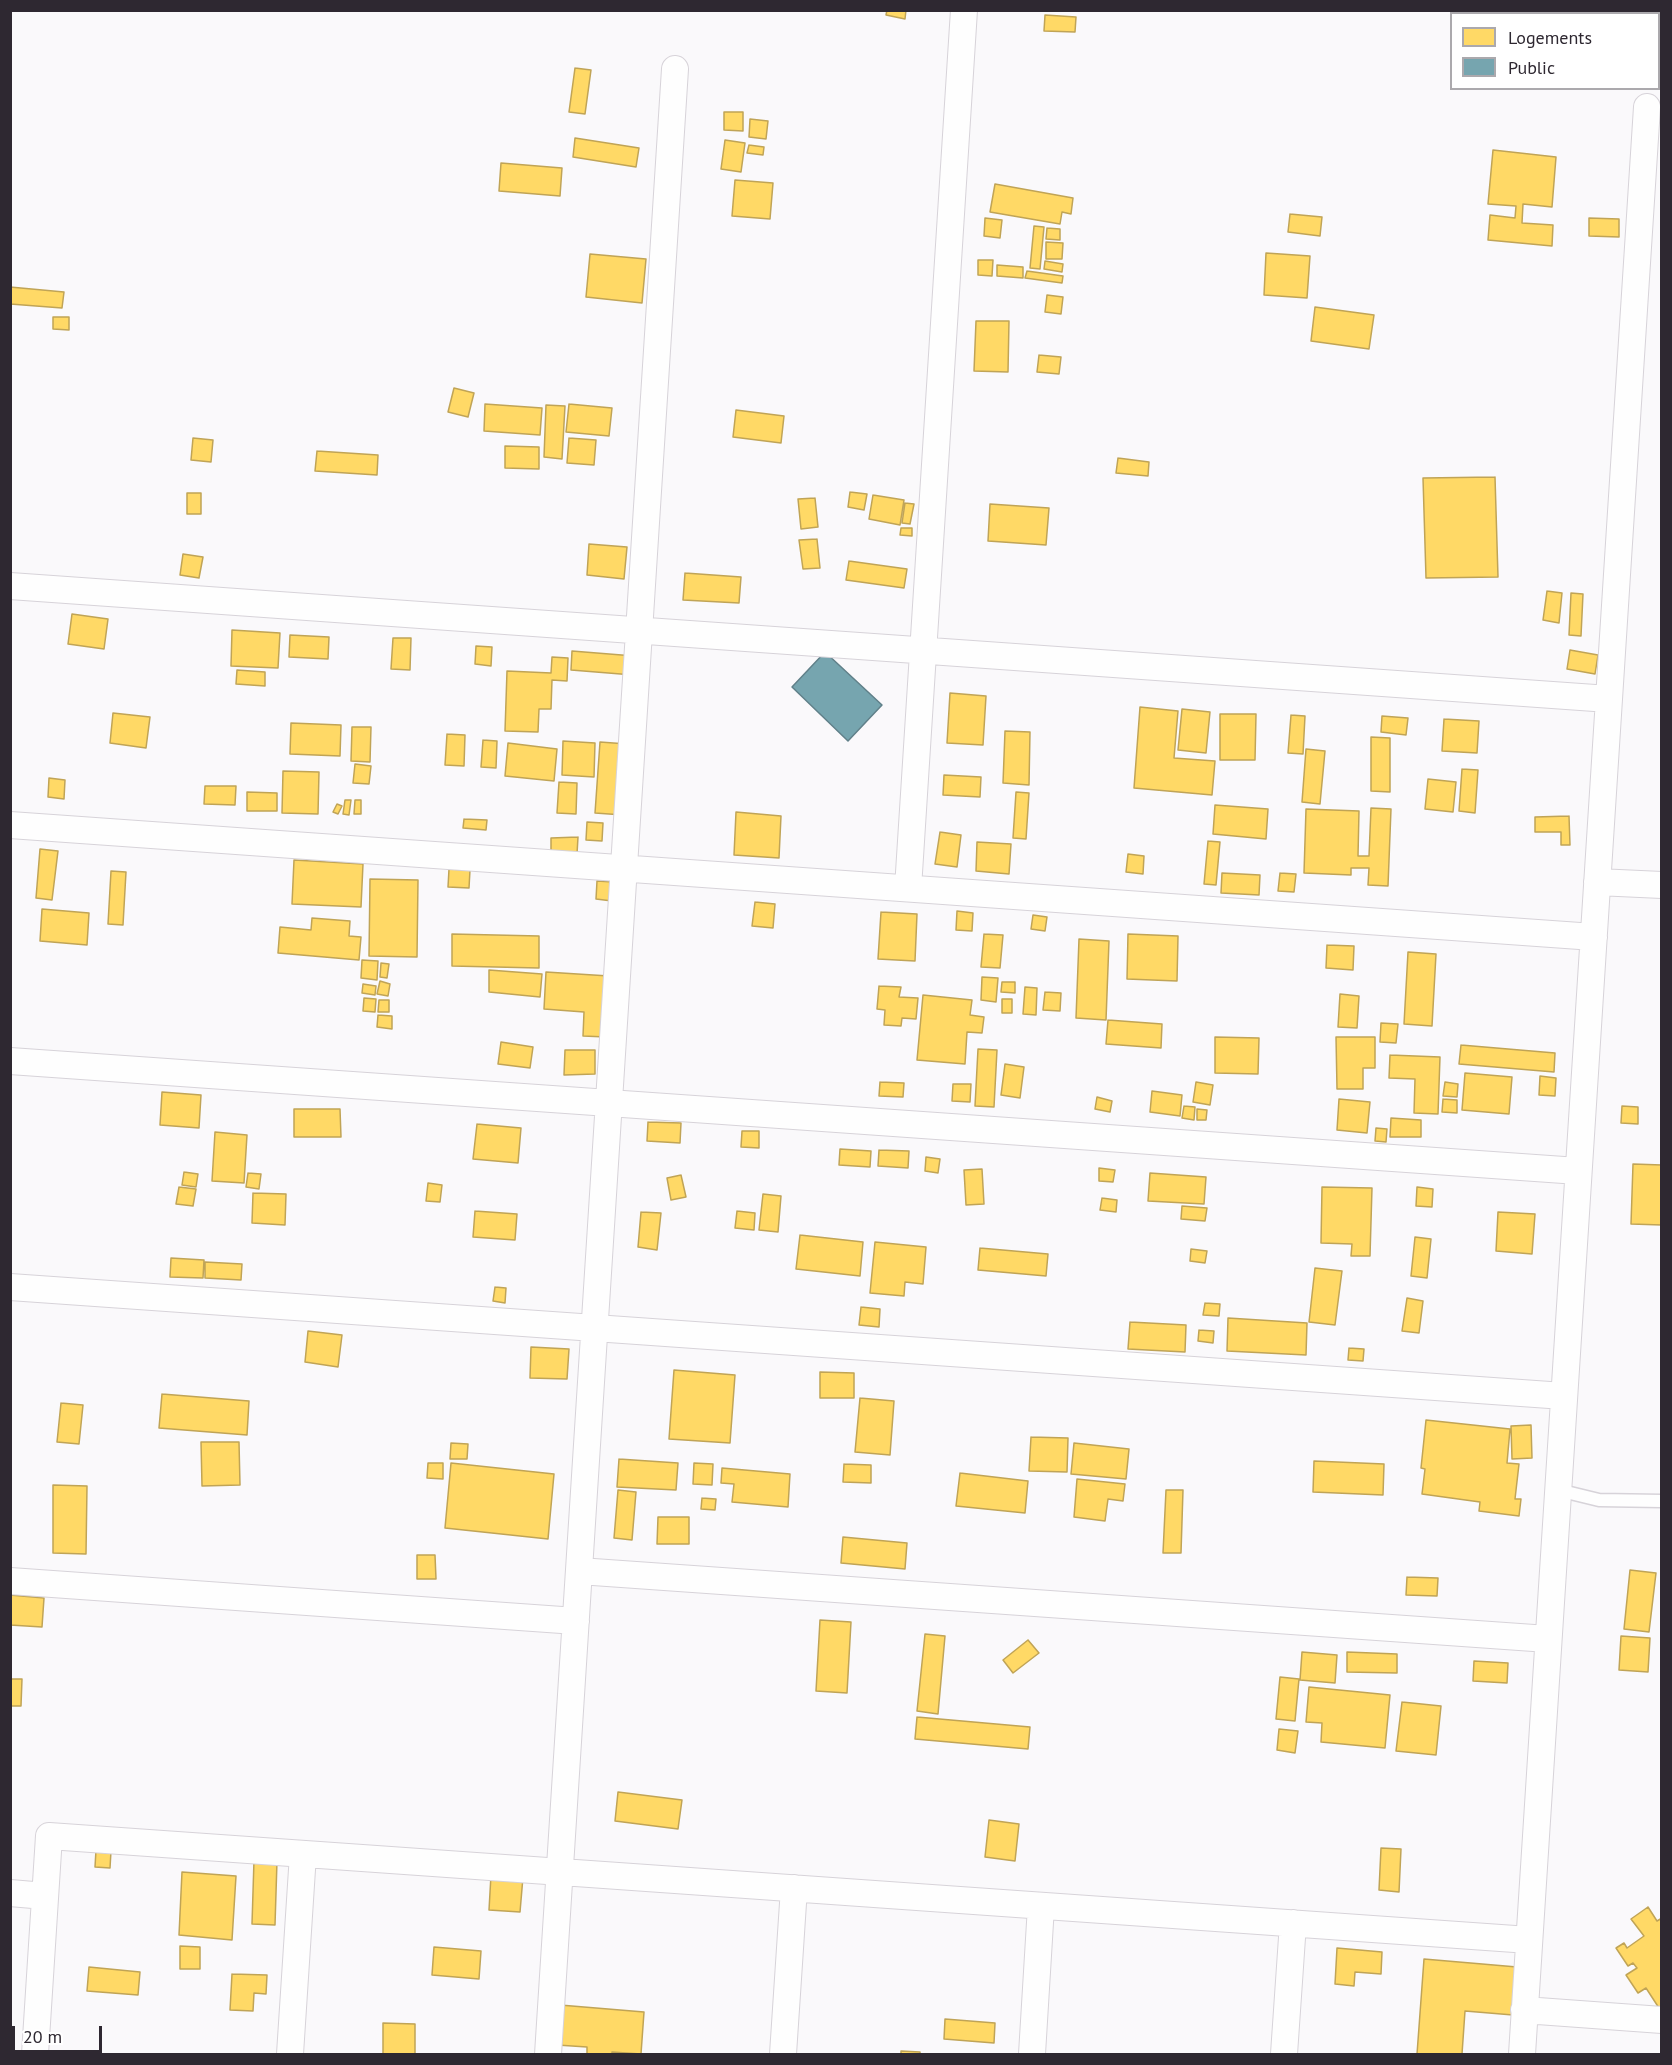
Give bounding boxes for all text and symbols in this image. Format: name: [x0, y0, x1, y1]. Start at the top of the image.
legend: [1450, 12, 1660, 90]
text: Logements: [1508, 26, 1592, 49]
text: Public: [1508, 56, 1555, 79]
scale bar: [15, 2014, 105, 2052]
text: 20 m: [23, 2025, 62, 2048]

